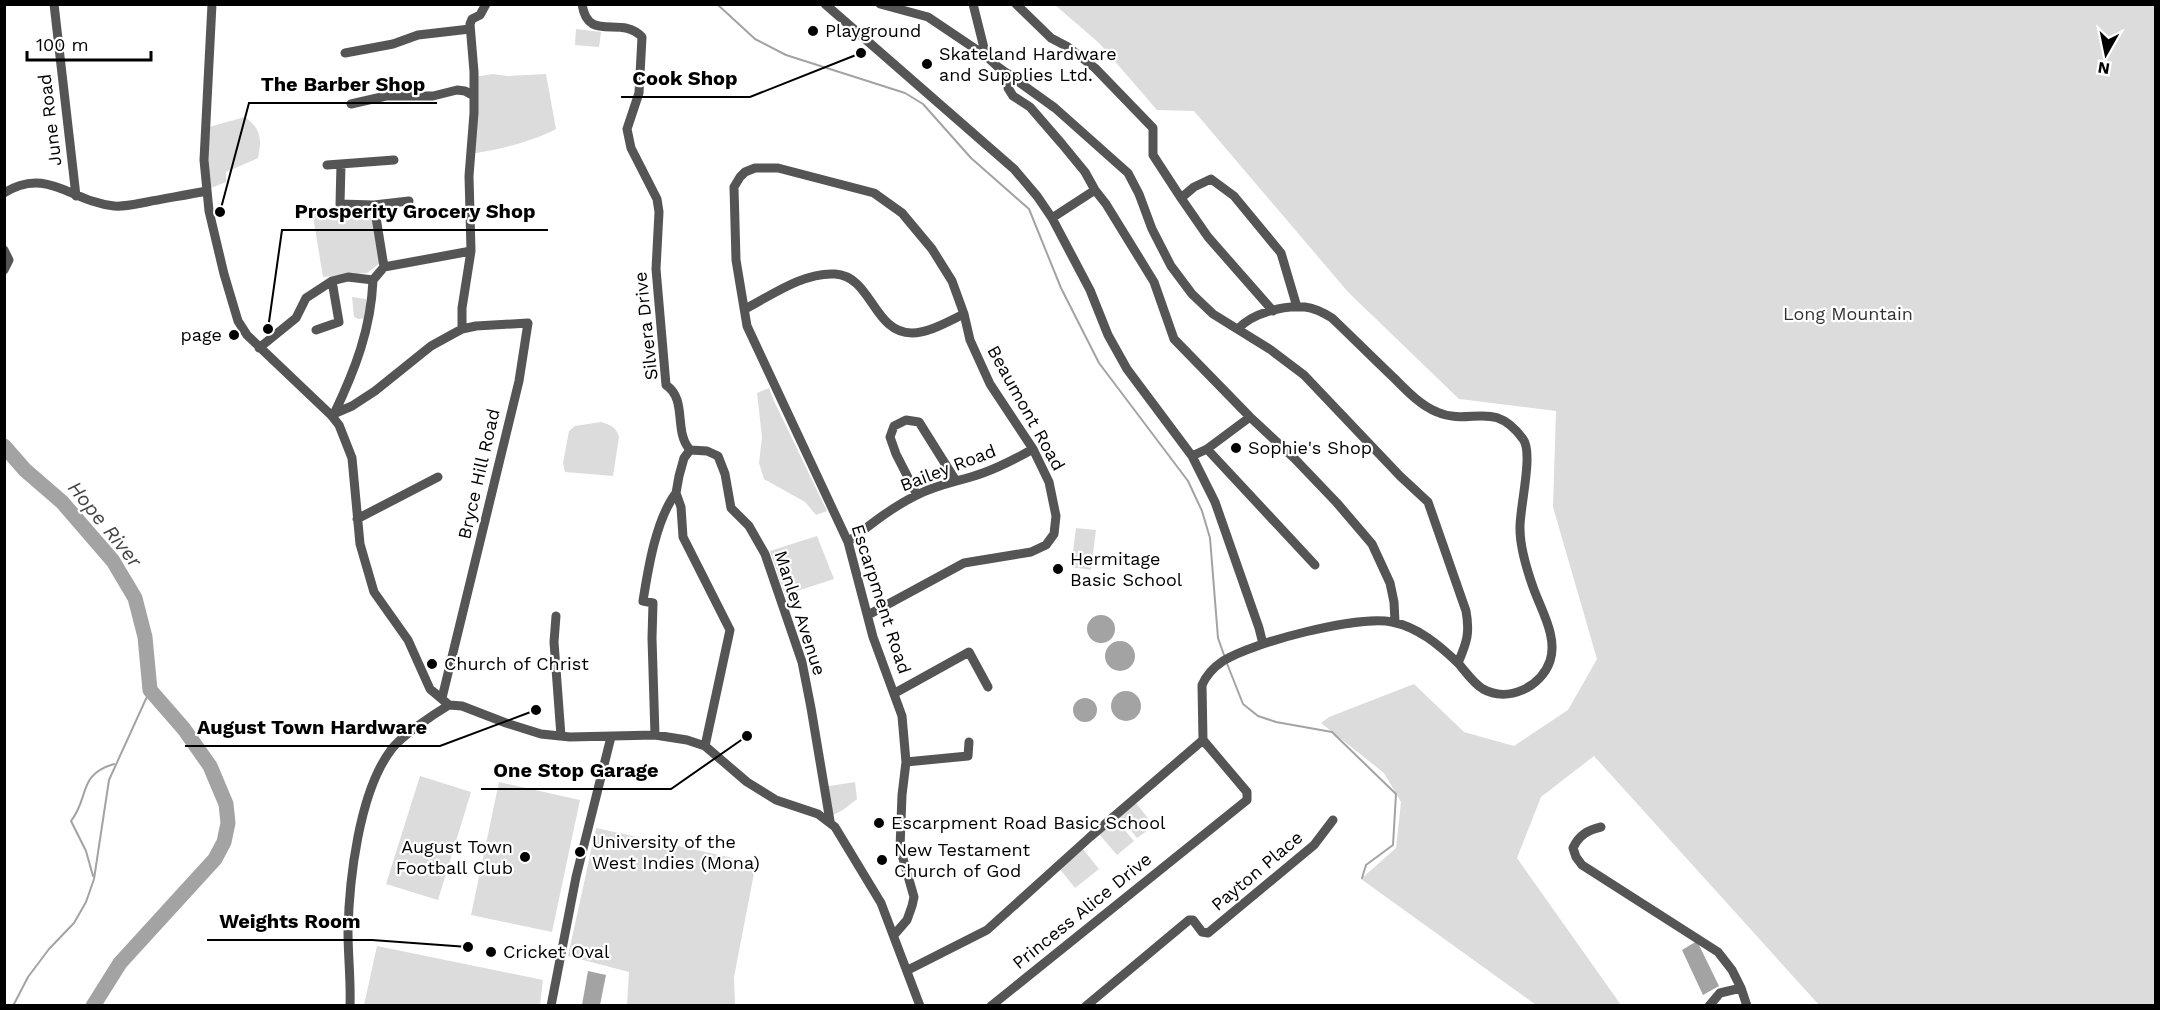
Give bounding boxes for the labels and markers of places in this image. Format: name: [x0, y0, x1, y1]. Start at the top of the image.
place label: Playground: [825, 20, 921, 41]
marker: Playground: [806, 24, 820, 38]
place label: Skateland Hardware and Supplies Ltd.: [939, 43, 1117, 85]
marker: Skateland Hardware and Supplies Ltd.: [920, 57, 934, 71]
callout: Cook Shop: [621, 59, 750, 97]
callout: The Barber Shop: [249, 65, 437, 103]
callout: Prosperity Grocery Shop: [282, 192, 548, 230]
place label: page: [181, 324, 222, 345]
marker: page: [227, 328, 241, 342]
place label: Sophie's Shop: [1248, 437, 1372, 458]
marker: Sophie's Shop: [1229, 441, 1243, 455]
place label: Hermitage Basic School: [1070, 548, 1183, 590]
marker: Hermitage Basic School: [1051, 562, 1065, 576]
place label: Church of Christ: [444, 653, 589, 674]
marker: Church of Christ: [425, 657, 439, 671]
callout: August Town Hardware: [185, 708, 440, 746]
callout: One Stop Garage: [481, 751, 671, 789]
place label: Escarpment Road Basic School: [891, 812, 1166, 833]
marker: Escarpment Road Basic School: [872, 816, 886, 830]
place label: University of the West Indies (Mona): [592, 831, 760, 873]
place label: August Town Football Club: [396, 836, 513, 878]
place label: New Testament Church of God: [894, 839, 1031, 881]
marker: University of the West Indies (Mona): [573, 845, 587, 859]
marker: August Town Football Club: [518, 850, 532, 864]
marker: New Testament Church of God: [875, 853, 889, 867]
callout: Weights Room: [207, 902, 372, 940]
place label: Cricket Oval: [503, 941, 610, 962]
marker: Cricket Oval: [484, 945, 498, 959]

